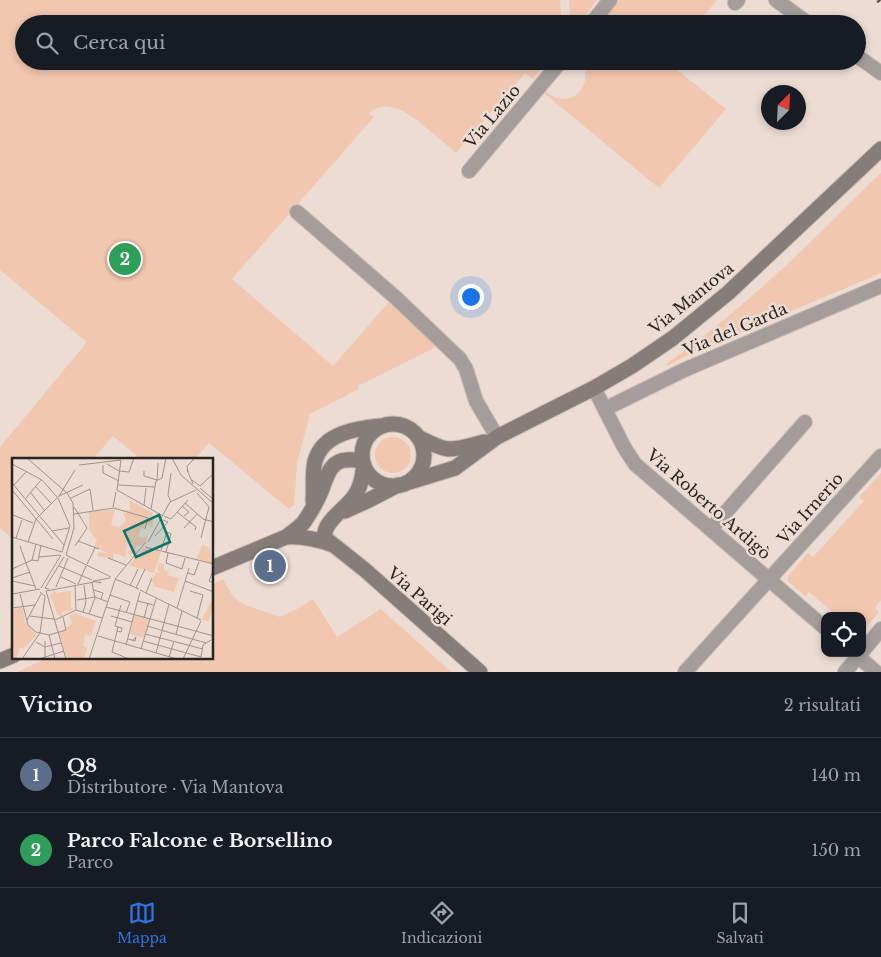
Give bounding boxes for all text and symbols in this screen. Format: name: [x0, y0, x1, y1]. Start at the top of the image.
search box: [15, 15, 866, 70]
icon: search: [33, 29, 61, 57]
text: Cerca qui: [73, 31, 166, 54]
street label: Via Lazio: [459, 80, 524, 152]
north arrow: [761, 85, 806, 130]
pin: 2: [109, 240, 141, 278]
street label: Via Mantova: [644, 258, 737, 339]
your location: [458, 284, 484, 310]
street label: Via del Garda: [679, 298, 790, 360]
street label: Via Roberto Ardigò: [642, 444, 775, 563]
inset map: [12, 458, 214, 660]
street label: Via Irnerio: [772, 468, 847, 549]
pin: 1: [254, 547, 286, 585]
street label: Via Parigi: [383, 562, 457, 630]
map controls: [821, 612, 866, 657]
button: locate: [821, 612, 866, 657]
text: Vicino: [20, 692, 93, 718]
text: 2 risultati: [784, 695, 861, 715]
text: Q8: [67, 754, 97, 777]
text: 1: [33, 765, 39, 785]
text: 140 m: [811, 765, 861, 785]
text: Distributore · Via Mantova: [67, 777, 284, 797]
text: Parco Falcone e Borsellino: [67, 829, 332, 852]
text: 2: [31, 840, 41, 860]
text: 150 m: [812, 840, 861, 860]
text: Parco: [67, 852, 113, 872]
tab: Mappa: [117, 899, 167, 947]
tab: Indicazioni: [401, 899, 482, 947]
tab: Salvati: [716, 899, 764, 947]

